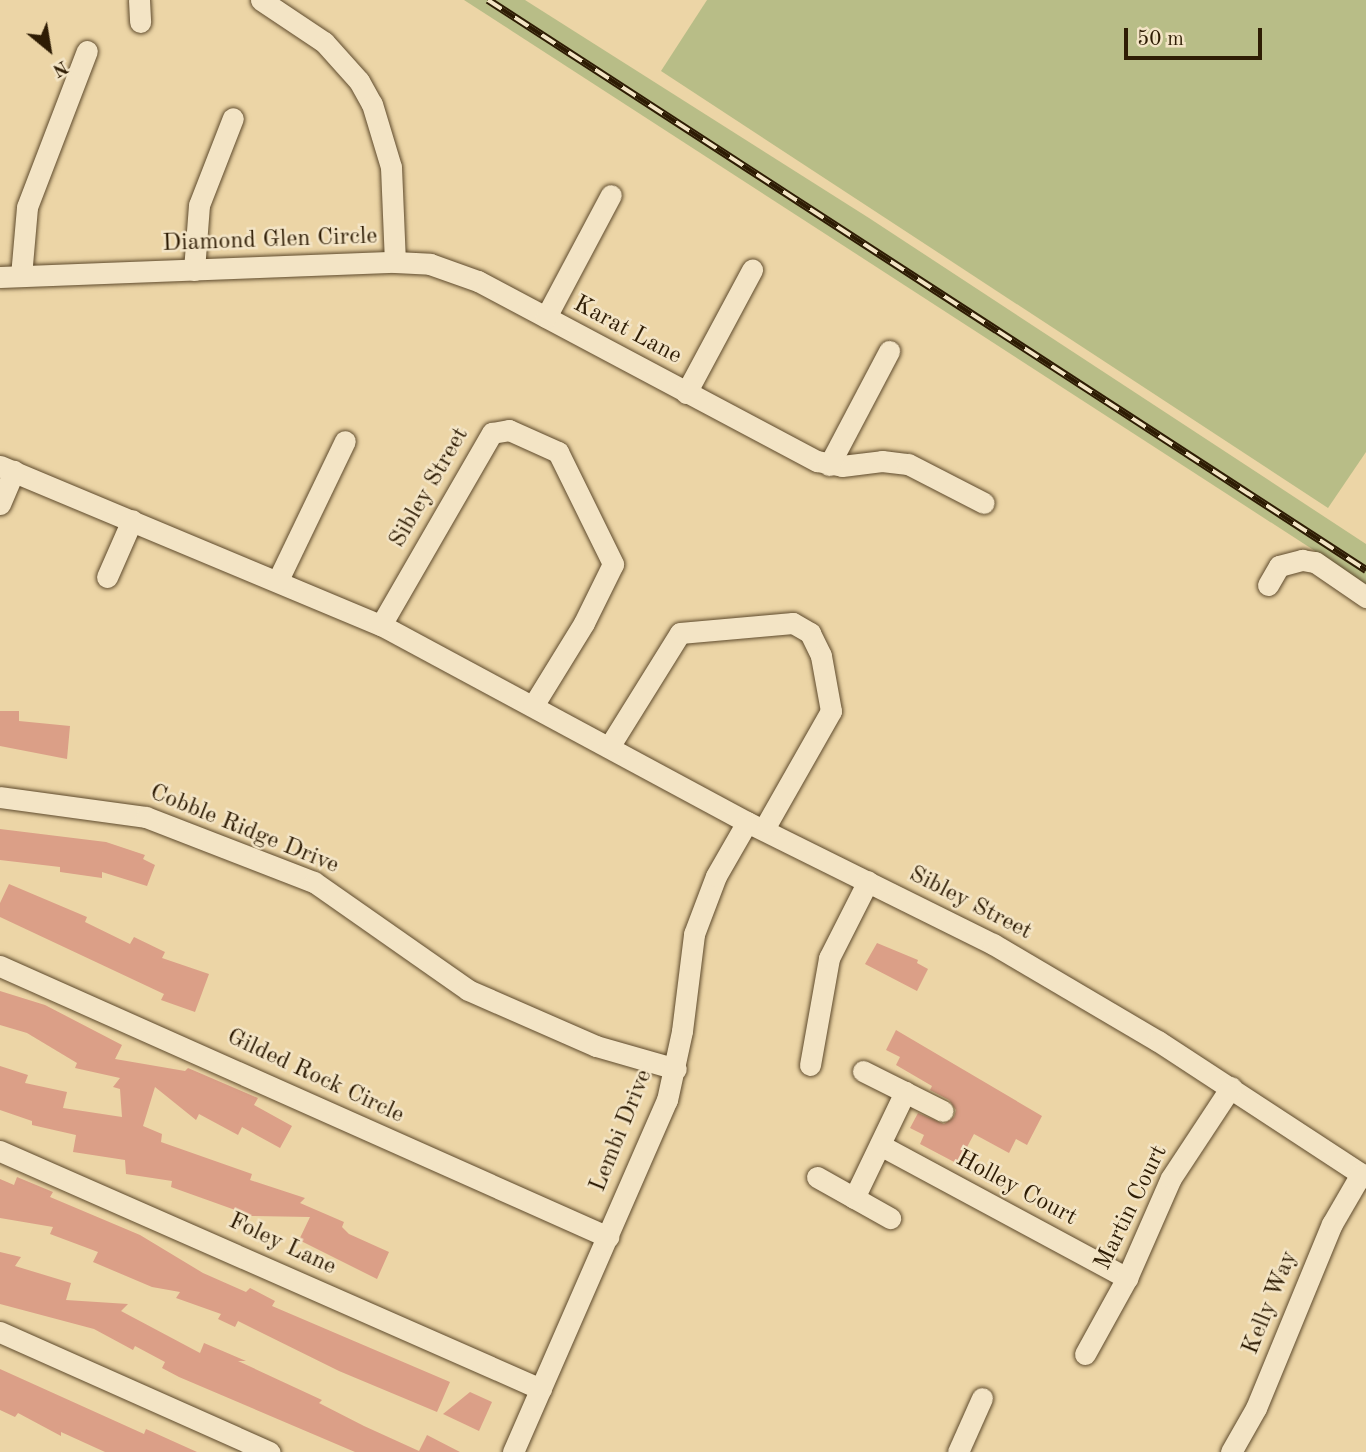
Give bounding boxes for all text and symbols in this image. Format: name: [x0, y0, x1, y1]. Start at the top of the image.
north arrow: [14, 14, 84, 84]
scale bar: [1128, 14, 1266, 58]
text: 50 m: [1137, 29, 1184, 50]
text: N: [49, 56, 71, 79]
street label: Diamond Glen Circle: [162, 223, 378, 259]
street label: Karat Lane: [568, 290, 686, 372]
street label: Sibley Street: [384, 423, 476, 553]
street label: Cobble Ridge Drive: [145, 779, 343, 881]
street label: Sibley Street: [904, 861, 1036, 947]
street label: Gilded Rock Circle: [222, 1023, 408, 1131]
street label: Lembi Drive: [584, 1066, 660, 1196]
street label: Martin Court: [1089, 1141, 1175, 1275]
street label: Holley Court: [950, 1145, 1082, 1233]
street label: Foley Lane: [224, 1208, 340, 1282]
street label: Kelly Way: [1237, 1247, 1305, 1359]

